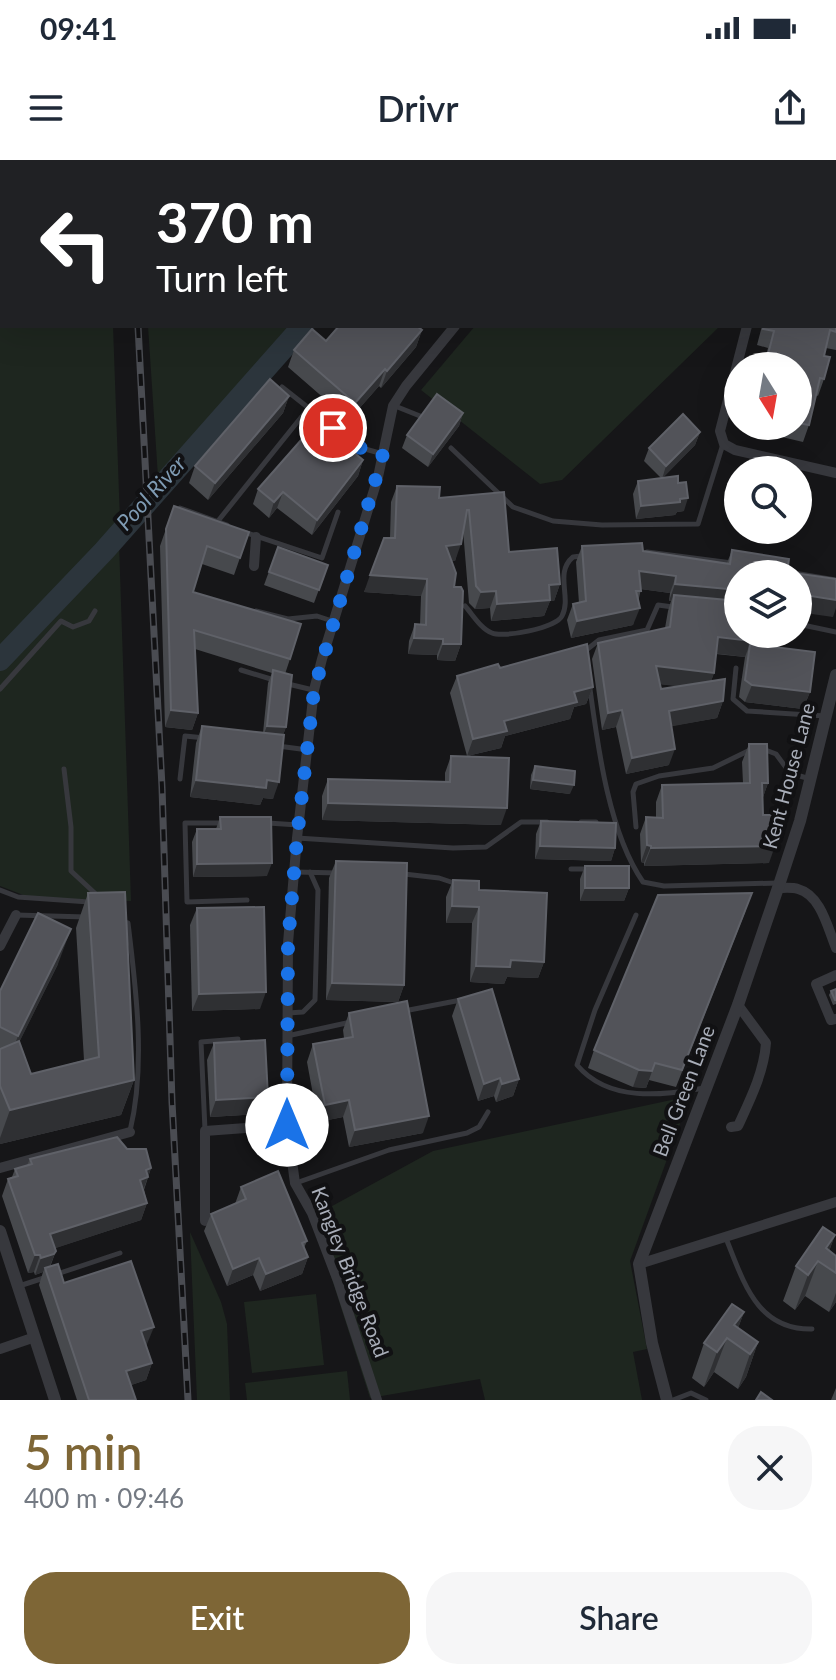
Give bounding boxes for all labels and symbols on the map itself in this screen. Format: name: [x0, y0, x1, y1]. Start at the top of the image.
north arrow: [724, 352, 812, 440]
pin: [299, 394, 367, 462]
water label: Pool River: [110, 450, 191, 535]
street label: Kent House Lane: [757, 700, 819, 851]
street label: Bell Green Lane: [647, 1022, 719, 1160]
position arrow: [245, 1083, 329, 1167]
street label: Kangley Bridge Road: [307, 1183, 395, 1360]

